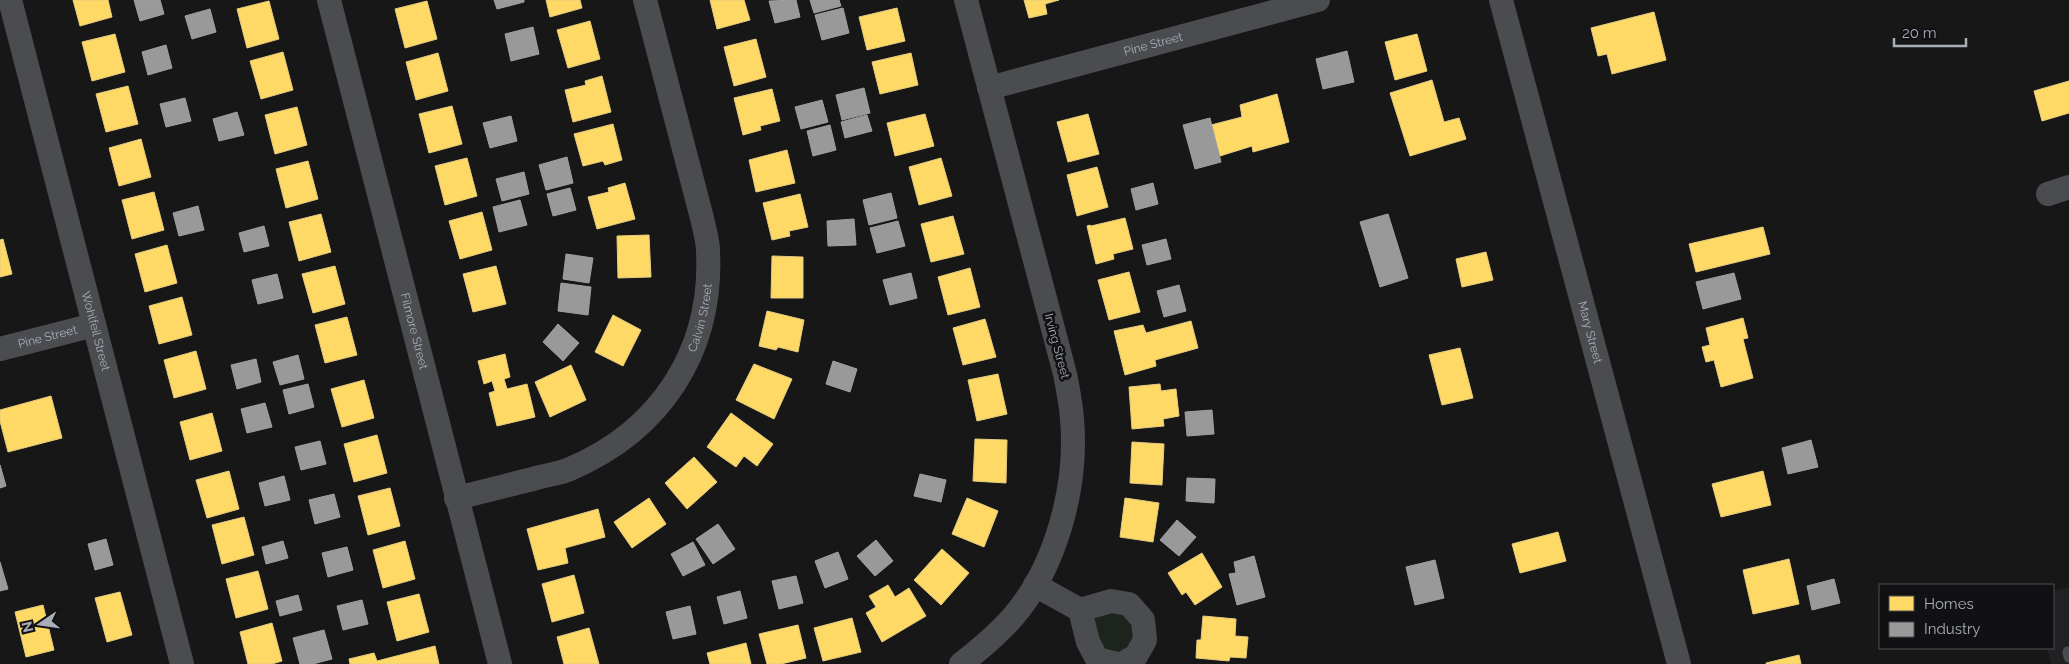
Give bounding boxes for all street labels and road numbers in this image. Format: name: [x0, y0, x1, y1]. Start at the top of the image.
street label: Pine Street: [1122, 29, 1184, 59]
street label: Calvin Street: [685, 283, 715, 354]
street label: Wohlfeil Street: [79, 290, 113, 372]
street label: Filmore Street: [398, 291, 431, 371]
street label: Mary Street: [1575, 300, 1605, 365]
street label: Irving Street: [1042, 312, 1072, 380]
street label: Pine Street: [16, 323, 79, 351]

